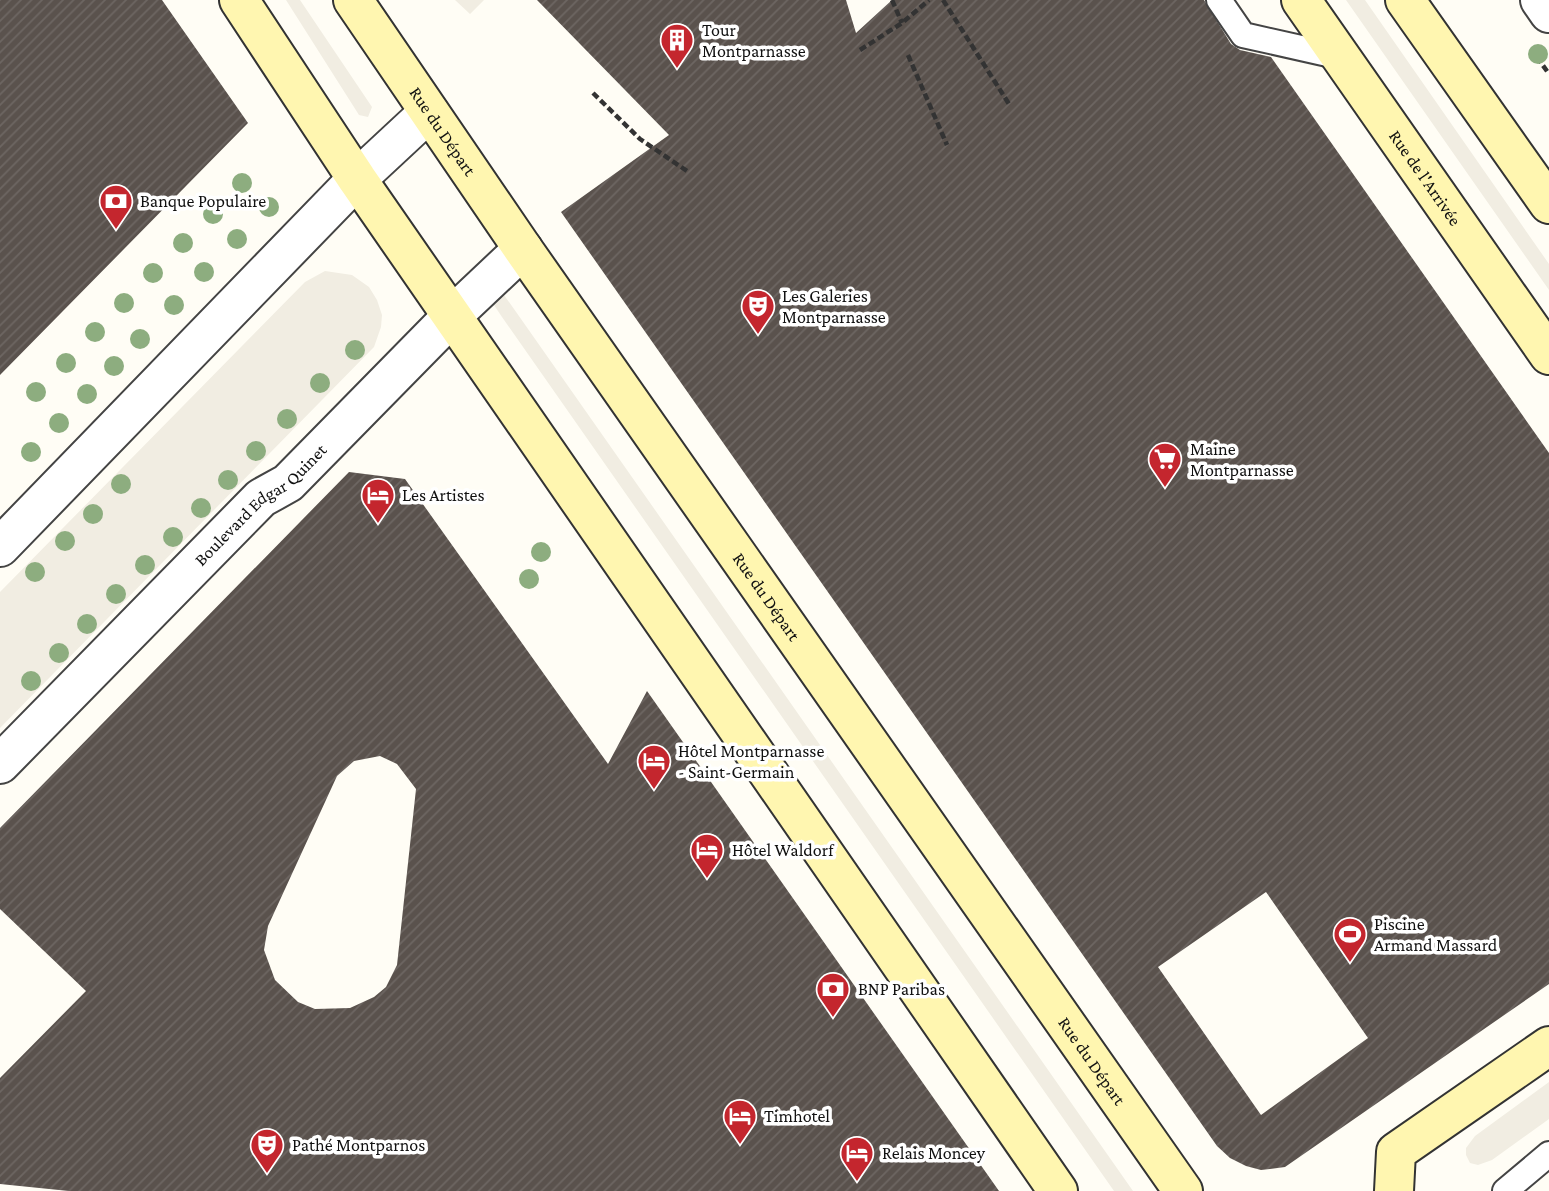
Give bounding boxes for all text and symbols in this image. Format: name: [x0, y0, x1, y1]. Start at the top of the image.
place label: Tour Montparnasse: [702, 20, 806, 61]
building icon: Tour Montparnasse: [658, 21, 696, 70]
street label: Rue du Départ: [405, 83, 481, 180]
street label: Rue de l'Arrivée: [1385, 126, 1466, 230]
bank icon: Banque Populaire: [97, 182, 135, 231]
place label: Banque Populaire: [140, 191, 266, 211]
place label: Les Galeries Montparnasse: [782, 286, 886, 327]
theatre icon: Les Galeries Montparnasse: [739, 287, 777, 336]
street label: Boulevard Edgar Quinet: [190, 439, 331, 570]
place label: Maine Montparnasse: [1190, 439, 1294, 480]
supermarket icon: Maine Montparnasse: [1146, 440, 1184, 489]
hotel icon: Les Artistes: [359, 476, 397, 525]
place label: Les Artistes: [402, 485, 485, 505]
street label: Rue du Départ: [729, 549, 805, 645]
place label: Hôtel Montparnasse - Saint-Germain: [678, 741, 824, 782]
hotel icon: Hôtel Montparnasse - Saint-Germain: [635, 742, 673, 791]
hotel icon: Hôtel Waldorf: [688, 831, 726, 880]
place label: Hôtel Waldorf: [732, 840, 835, 860]
place label: Piscine Armand Massard: [1374, 914, 1498, 955]
sports icon: Piscine Armand Massard: [1331, 915, 1369, 964]
bank icon: BNP Paribas: [814, 970, 852, 1019]
place label: BNP Paribas: [858, 979, 945, 999]
street label: Rue du Départ: [1054, 1013, 1130, 1110]
hotel icon: Timhotel: [721, 1097, 759, 1146]
place label: Timhotel: [764, 1106, 830, 1126]
theatre icon: Pathé Montparnos: [248, 1126, 286, 1175]
hotel icon: Relais Moncey: [838, 1134, 876, 1183]
place label: Pathé Montparnos: [292, 1135, 425, 1155]
place label: Relais Moncey: [882, 1143, 986, 1163]

